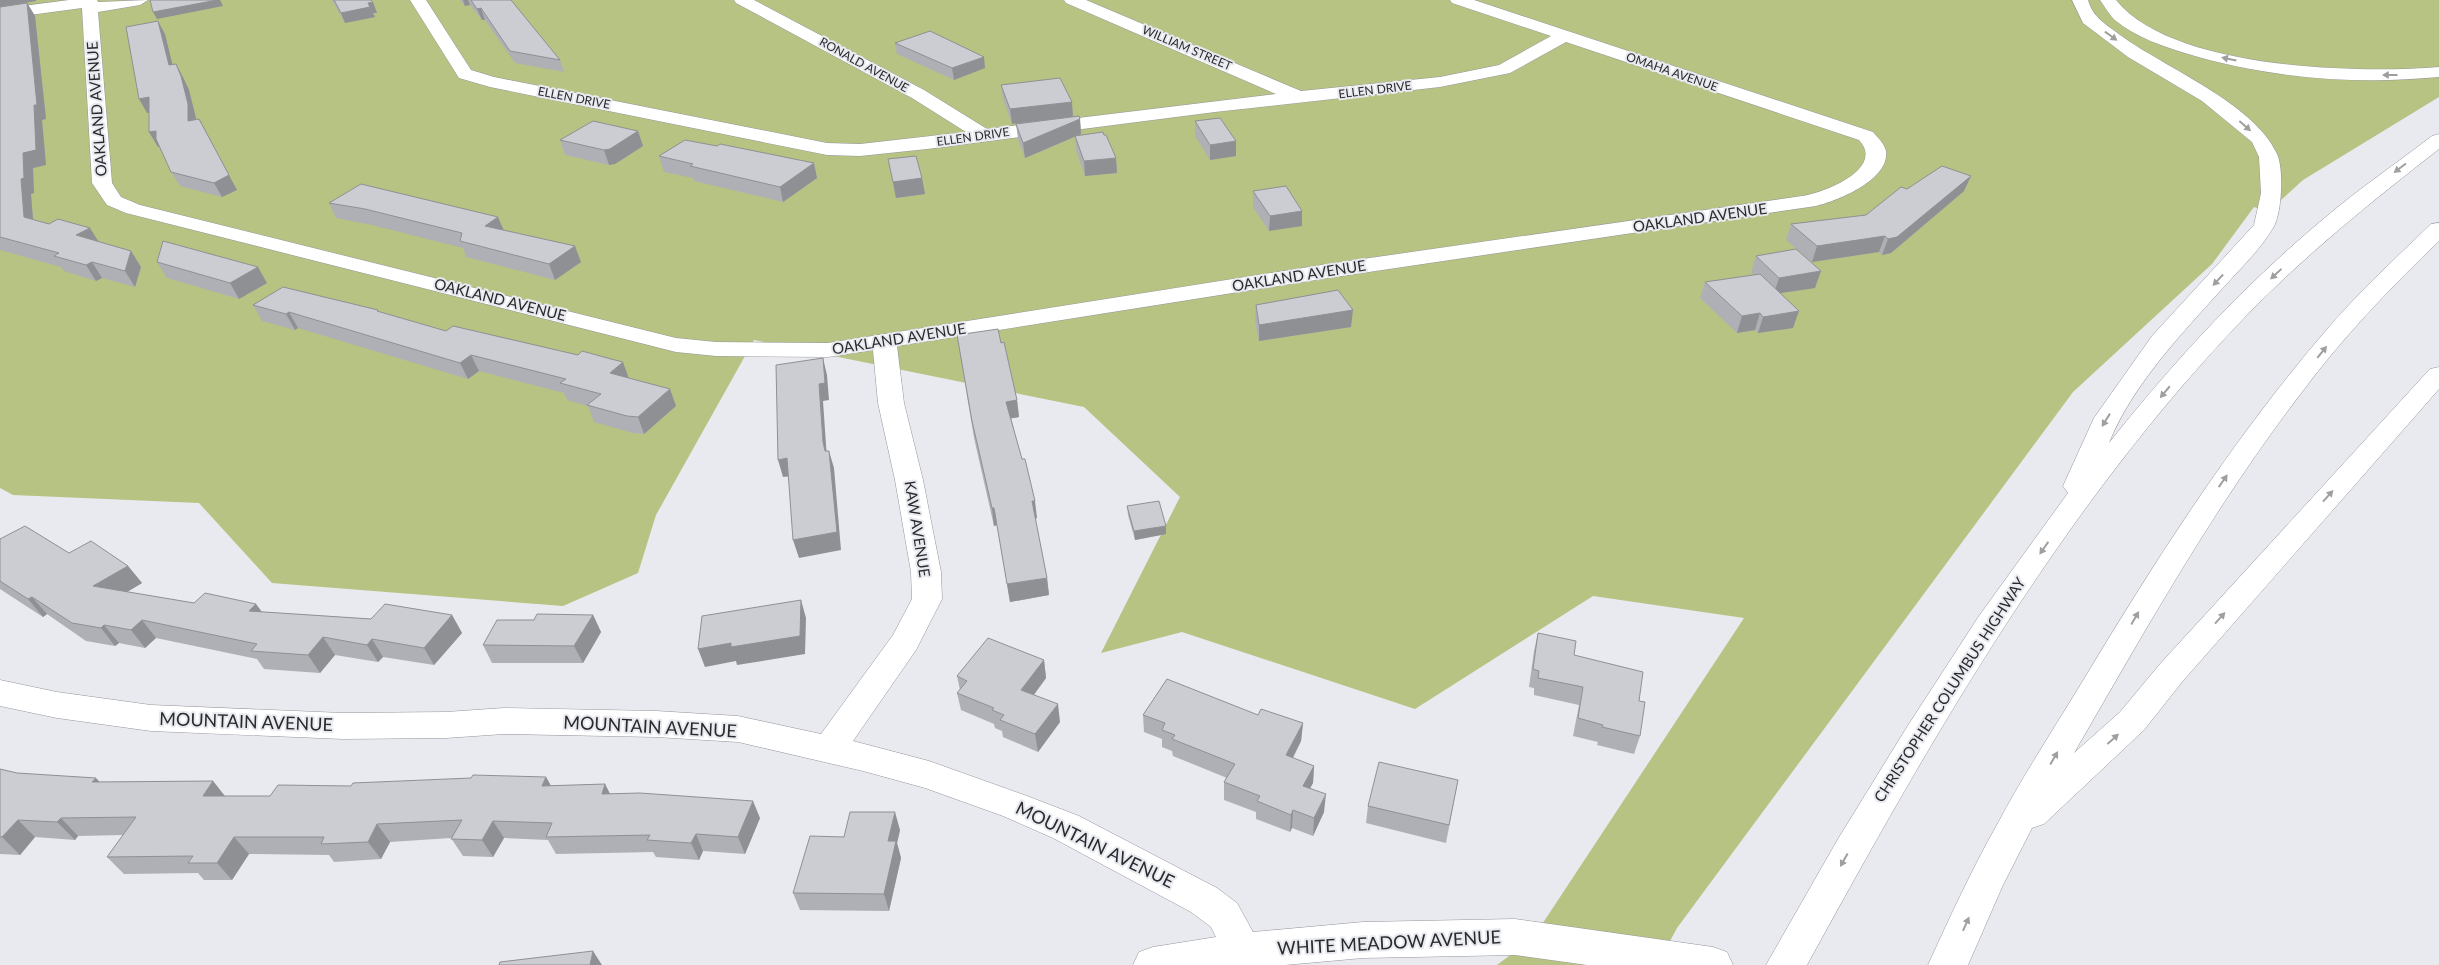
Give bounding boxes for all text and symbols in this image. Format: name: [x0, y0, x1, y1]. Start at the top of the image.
street label: WILLIAM STREET: [1140, 22, 1234, 73]
one-way arrow: [2104, 30, 2117, 41]
street label: RONALD AVENUE: [817, 34, 912, 95]
street label: OAKLAND AVENUE: [82, 41, 110, 177]
street label: OMAHA AVENUE: [1624, 49, 1720, 94]
one-way arrow: [2222, 55, 2237, 63]
one-way arrow: [2382, 71, 2398, 79]
street label: ELLEN DRIVE: [1338, 78, 1412, 101]
street label: ELLEN DRIVE: [537, 83, 612, 112]
one-way arrow: [2239, 120, 2251, 132]
street label: ELLEN DRIVE: [936, 124, 1010, 149]
one-way arrow: [2394, 163, 2407, 174]
street label: OAKLAND AVENUE: [1632, 199, 1768, 235]
street label: OAKLAND AVENUE: [1231, 256, 1367, 294]
one-way arrow: [2271, 268, 2283, 280]
one-way arrow: [2212, 273, 2224, 285]
street label: OAKLAND AVENUE: [432, 274, 568, 324]
street label: OAKLAND AVENUE: [831, 319, 967, 357]
one-way arrow: [2317, 345, 2327, 359]
one-way arrow: [2159, 386, 2171, 398]
one-way arrow: [2102, 413, 2111, 427]
one-way arrow: [2218, 474, 2228, 488]
street label: KAW AVENUE: [901, 479, 934, 578]
one-way arrow: [2322, 491, 2334, 503]
one-way arrow: [2038, 541, 2049, 554]
street label: CHRISTOPHER COLUMBUS HIGHWAY: [1870, 573, 2029, 805]
one-way arrow: [2131, 611, 2140, 624]
one-way arrow: [2214, 612, 2226, 624]
street label: MOUNTAIN AVENUE: [159, 707, 333, 735]
street label: MOUNTAIN AVENUE: [563, 710, 737, 742]
one-way arrow: [2106, 733, 2118, 745]
one-way arrow: [2049, 752, 2058, 765]
street label: MOUNTAIN AVENUE: [1013, 796, 1178, 892]
one-way arrow: [1840, 853, 1849, 867]
one-way arrow: [1963, 917, 1971, 931]
street label: WHITE MEADOW AVENUE: [1277, 925, 1501, 959]

